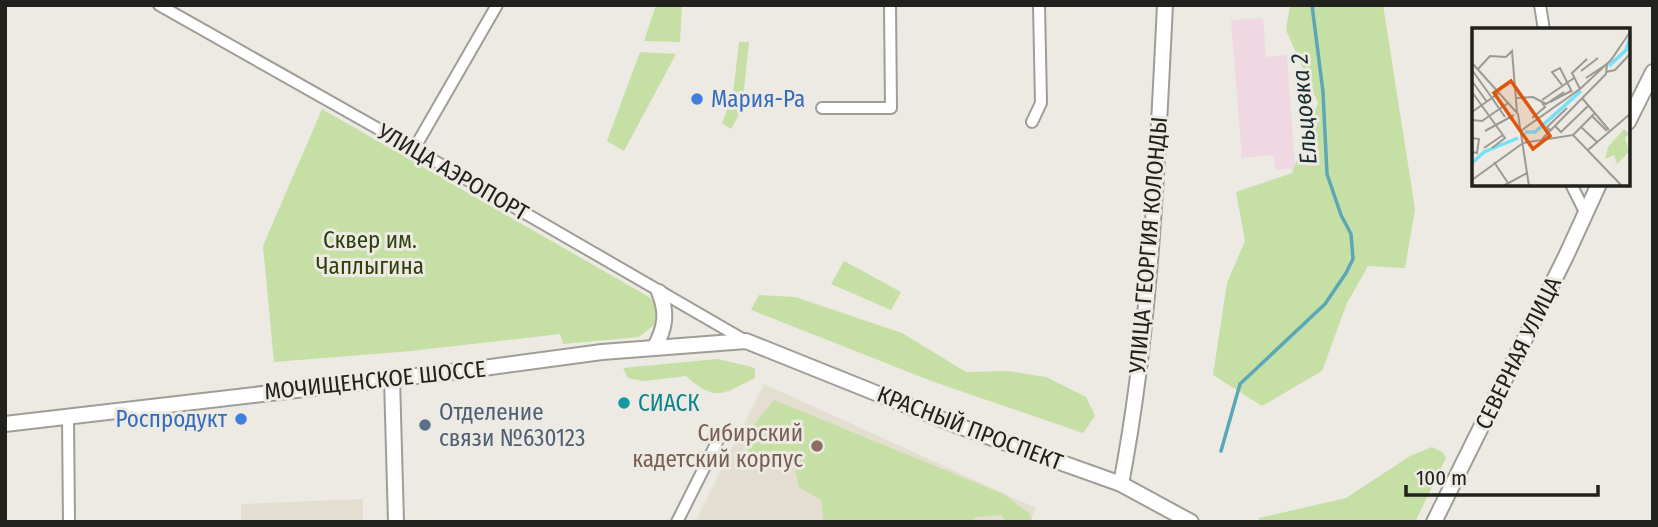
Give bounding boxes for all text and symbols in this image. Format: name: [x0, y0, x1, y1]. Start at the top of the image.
inset map: [1472, 28, 1630, 186]
water label: Ельцовка 2: [1285, 52, 1323, 166]
place label: Мария-Ра: [711, 85, 805, 113]
marker: Мария-Ра: [689, 91, 705, 107]
street label: УЛИЦА ГЕОРГИЯ КОЛОНДЫ: [1123, 116, 1173, 375]
street label: УЛИЦА АЭРОПОРТ: [372, 117, 534, 227]
park label: Сквер им. Чаплыгина: [316, 226, 424, 280]
street label: СЕВЕРНАЯ УЛИЦА: [1469, 272, 1567, 434]
street label: МОЧИЩЕНСКОЕ ШОССЕ: [263, 354, 487, 406]
street label: КРАСНЫЙ ПРОСПЕКТ: [873, 380, 1067, 476]
place label: СИАСК: [638, 389, 700, 417]
marker: СИАСК: [616, 395, 632, 411]
place label: Отделение связи №630123: [439, 398, 585, 452]
place label: Роспродукт: [115, 405, 228, 433]
marker: Роспродукт: [233, 411, 249, 427]
marker: Отделение связи №630123: [417, 417, 433, 433]
place label: Сибирский кадетский корпус: [632, 419, 803, 473]
marker: Сибирский кадетский корпус: [809, 438, 825, 454]
scale bar: [1406, 454, 1598, 498]
text: 100 m: [1416, 465, 1467, 491]

